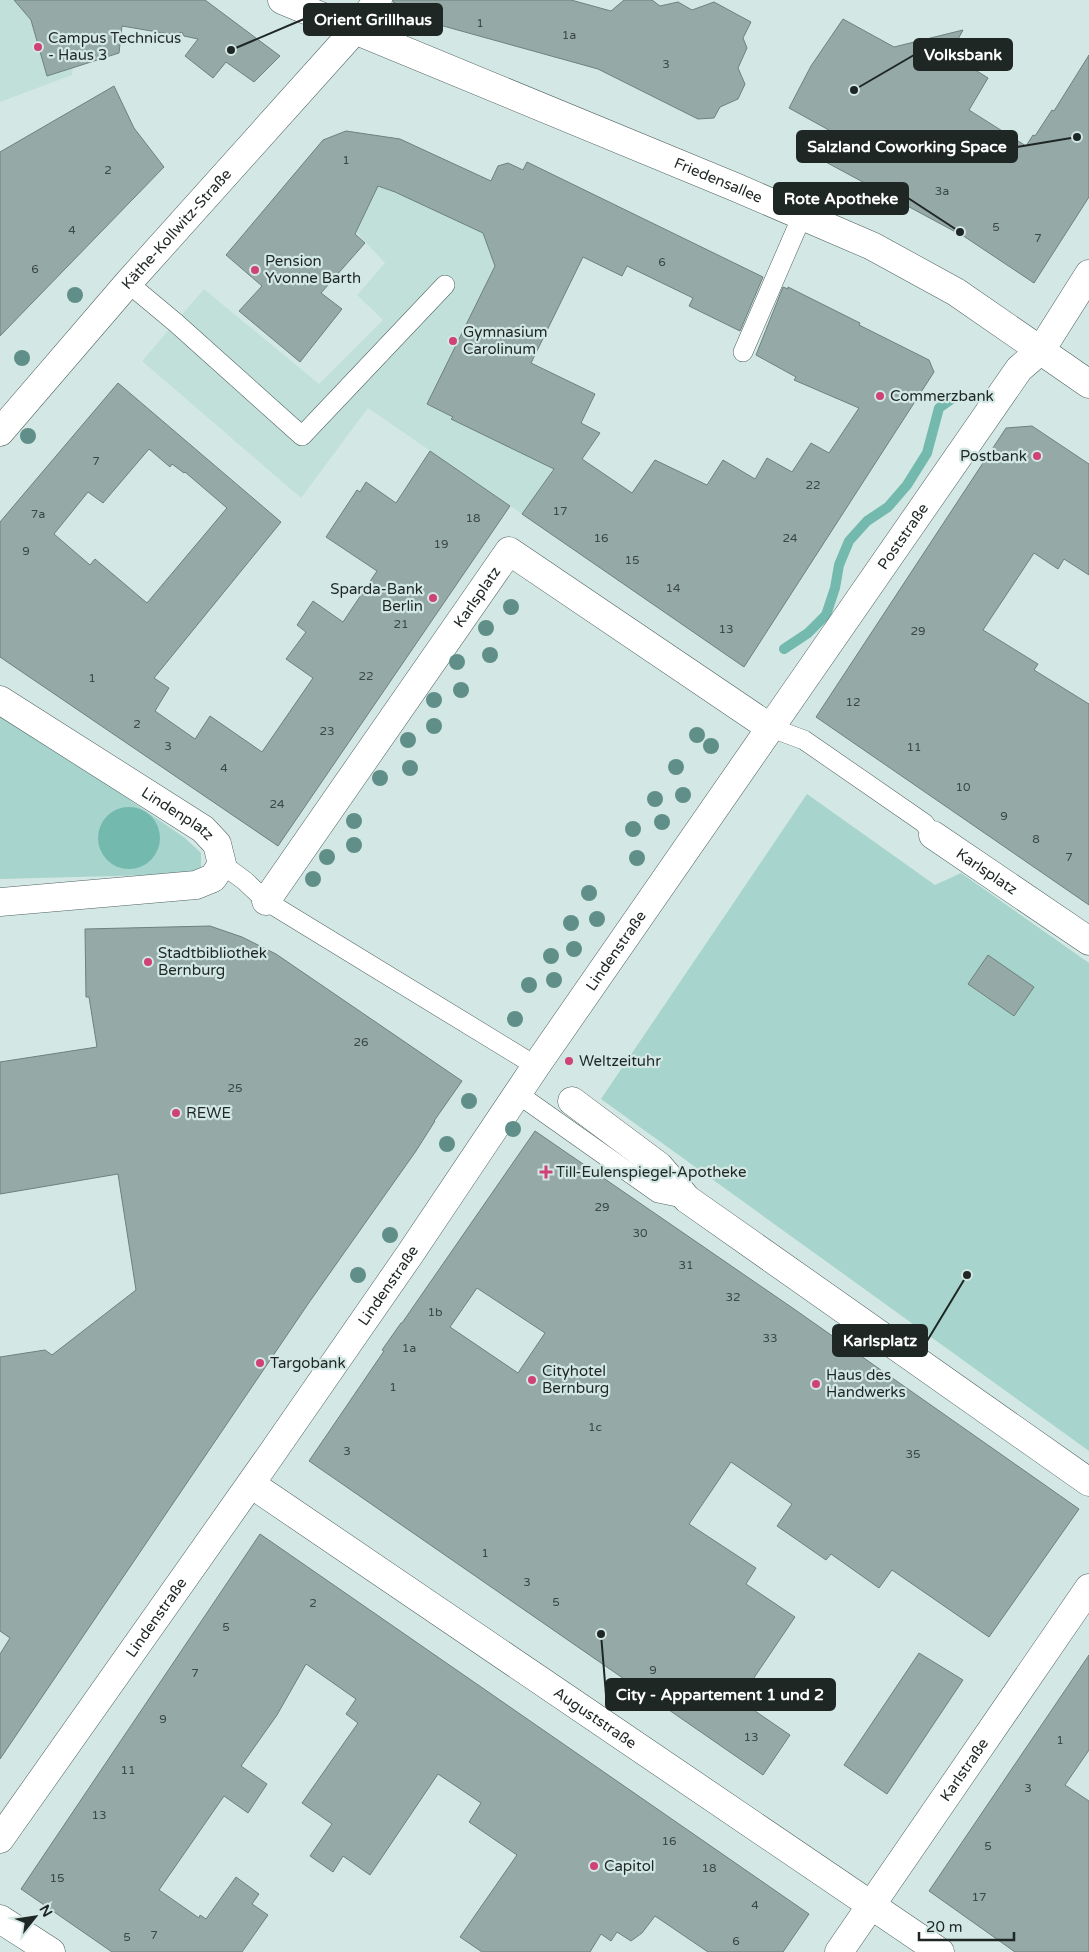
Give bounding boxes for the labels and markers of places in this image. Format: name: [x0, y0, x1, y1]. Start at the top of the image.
callout: Orient Grillhaus: [304, 4, 442, 35]
place label: Campus Technicus - Haus 3: [48, 29, 181, 64]
callout: Volksbank: [914, 39, 1012, 70]
marker: Campus Technicus - Haus 3: [32, 41, 44, 53]
callout: Salzland Coworking Space: [797, 131, 1017, 162]
callout: Rote Apotheke: [774, 183, 908, 214]
place label: Pension Yvonne Barth: [265, 252, 361, 287]
marker: Pension Yvonne Barth: [249, 264, 261, 276]
place label: Gymnasium Carolinum: [463, 323, 548, 358]
marker: Gymnasium Carolinum: [447, 335, 459, 347]
place label: Commerzbank: [890, 387, 994, 405]
marker: Commerzbank: [874, 390, 886, 402]
place label: Postbank: [960, 447, 1027, 465]
marker: Postbank: [1031, 450, 1043, 462]
place label: Sparda-Bank Berlin: [330, 580, 423, 615]
marker: Sparda-Bank Berlin: [427, 592, 439, 604]
place label: Stadtbibliothek Bernburg: [158, 944, 267, 979]
marker: Stadtbibliothek Bernburg: [142, 956, 154, 968]
place label: Weltzeituhr: [579, 1052, 661, 1070]
marker: Weltzeituhr: [563, 1055, 575, 1067]
place label: REWE: [186, 1104, 231, 1122]
marker: REWE: [170, 1107, 182, 1119]
place label: Till-Eulenspiegel-Apotheke: [556, 1163, 746, 1181]
marker: Till-Eulenspiegel-Apotheke: [540, 1166, 552, 1178]
callout: Karlsplatz: [833, 1325, 927, 1356]
place label: Targobank: [270, 1354, 346, 1372]
marker: Targobank: [254, 1357, 266, 1369]
place label: Cityhotel Bernburg: [542, 1362, 609, 1397]
place label: Haus des Handwerks: [826, 1366, 906, 1401]
marker: Cityhotel Bernburg: [526, 1374, 538, 1386]
marker: Haus des Handwerks: [810, 1378, 822, 1390]
callout: City - Appartement 1 und 2: [606, 1679, 835, 1710]
place label: Capitol: [604, 1857, 655, 1875]
marker: Capitol: [588, 1860, 600, 1872]

